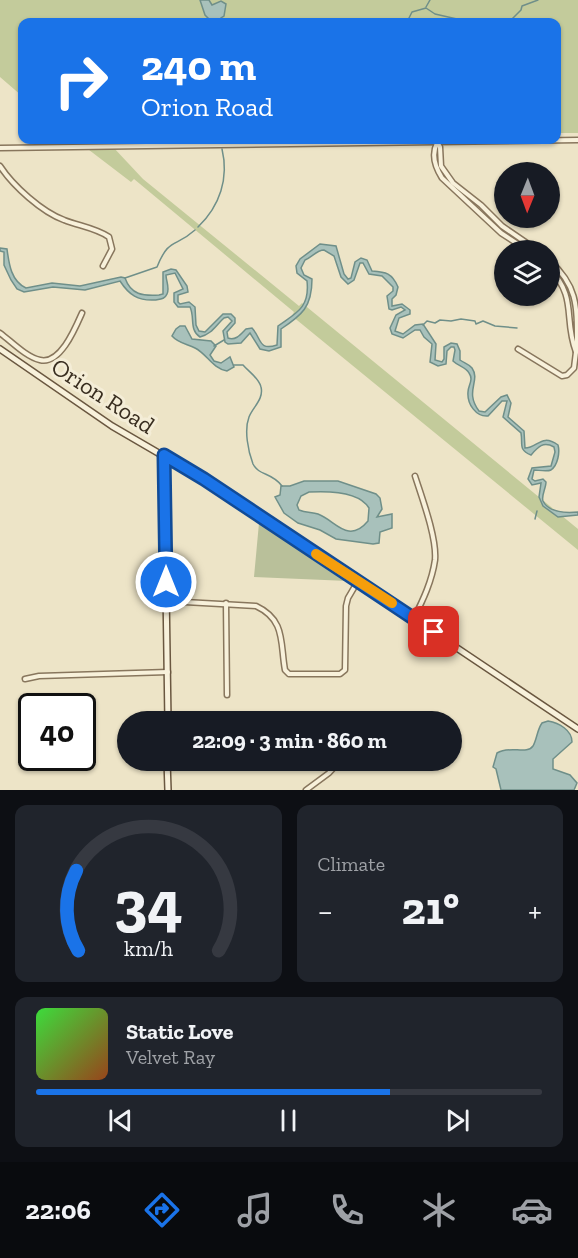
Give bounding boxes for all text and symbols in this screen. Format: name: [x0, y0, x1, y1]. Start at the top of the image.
text: 240 m: [141, 40, 256, 91]
icon: right: [42, 42, 120, 120]
text: Orion Road: [141, 91, 273, 123]
north arrow: [494, 162, 560, 228]
map controls: [494, 162, 560, 306]
button: layers: [494, 240, 560, 306]
street label: Orion Road: [46, 351, 160, 440]
position arrow: [134, 550, 198, 614]
pin: [408, 606, 459, 657]
icon: arrive: [417, 615, 450, 648]
speed limit sign: 40: [18, 693, 96, 771]
text: 22:09 · 3 min · 860 m: [192, 727, 387, 754]
text: Climate: [318, 852, 385, 876]
text: 34: [114, 866, 183, 941]
text: 21°: [402, 882, 459, 936]
text: −: [318, 891, 333, 930]
text: +: [528, 891, 542, 930]
text: km/h: [124, 936, 173, 961]
text: Static Love: [126, 1018, 233, 1045]
text: Velvet Ray: [126, 1045, 215, 1069]
icon: previous: [104, 1104, 137, 1137]
icon: pause: [272, 1104, 305, 1137]
icon: next: [441, 1104, 474, 1137]
icon: directions: [141, 1189, 183, 1231]
icon: music: [234, 1189, 276, 1231]
icon: phone: [326, 1189, 368, 1231]
icon: climate: [418, 1189, 460, 1231]
icon: car: [511, 1189, 553, 1231]
text: 22:06: [25, 1194, 91, 1226]

